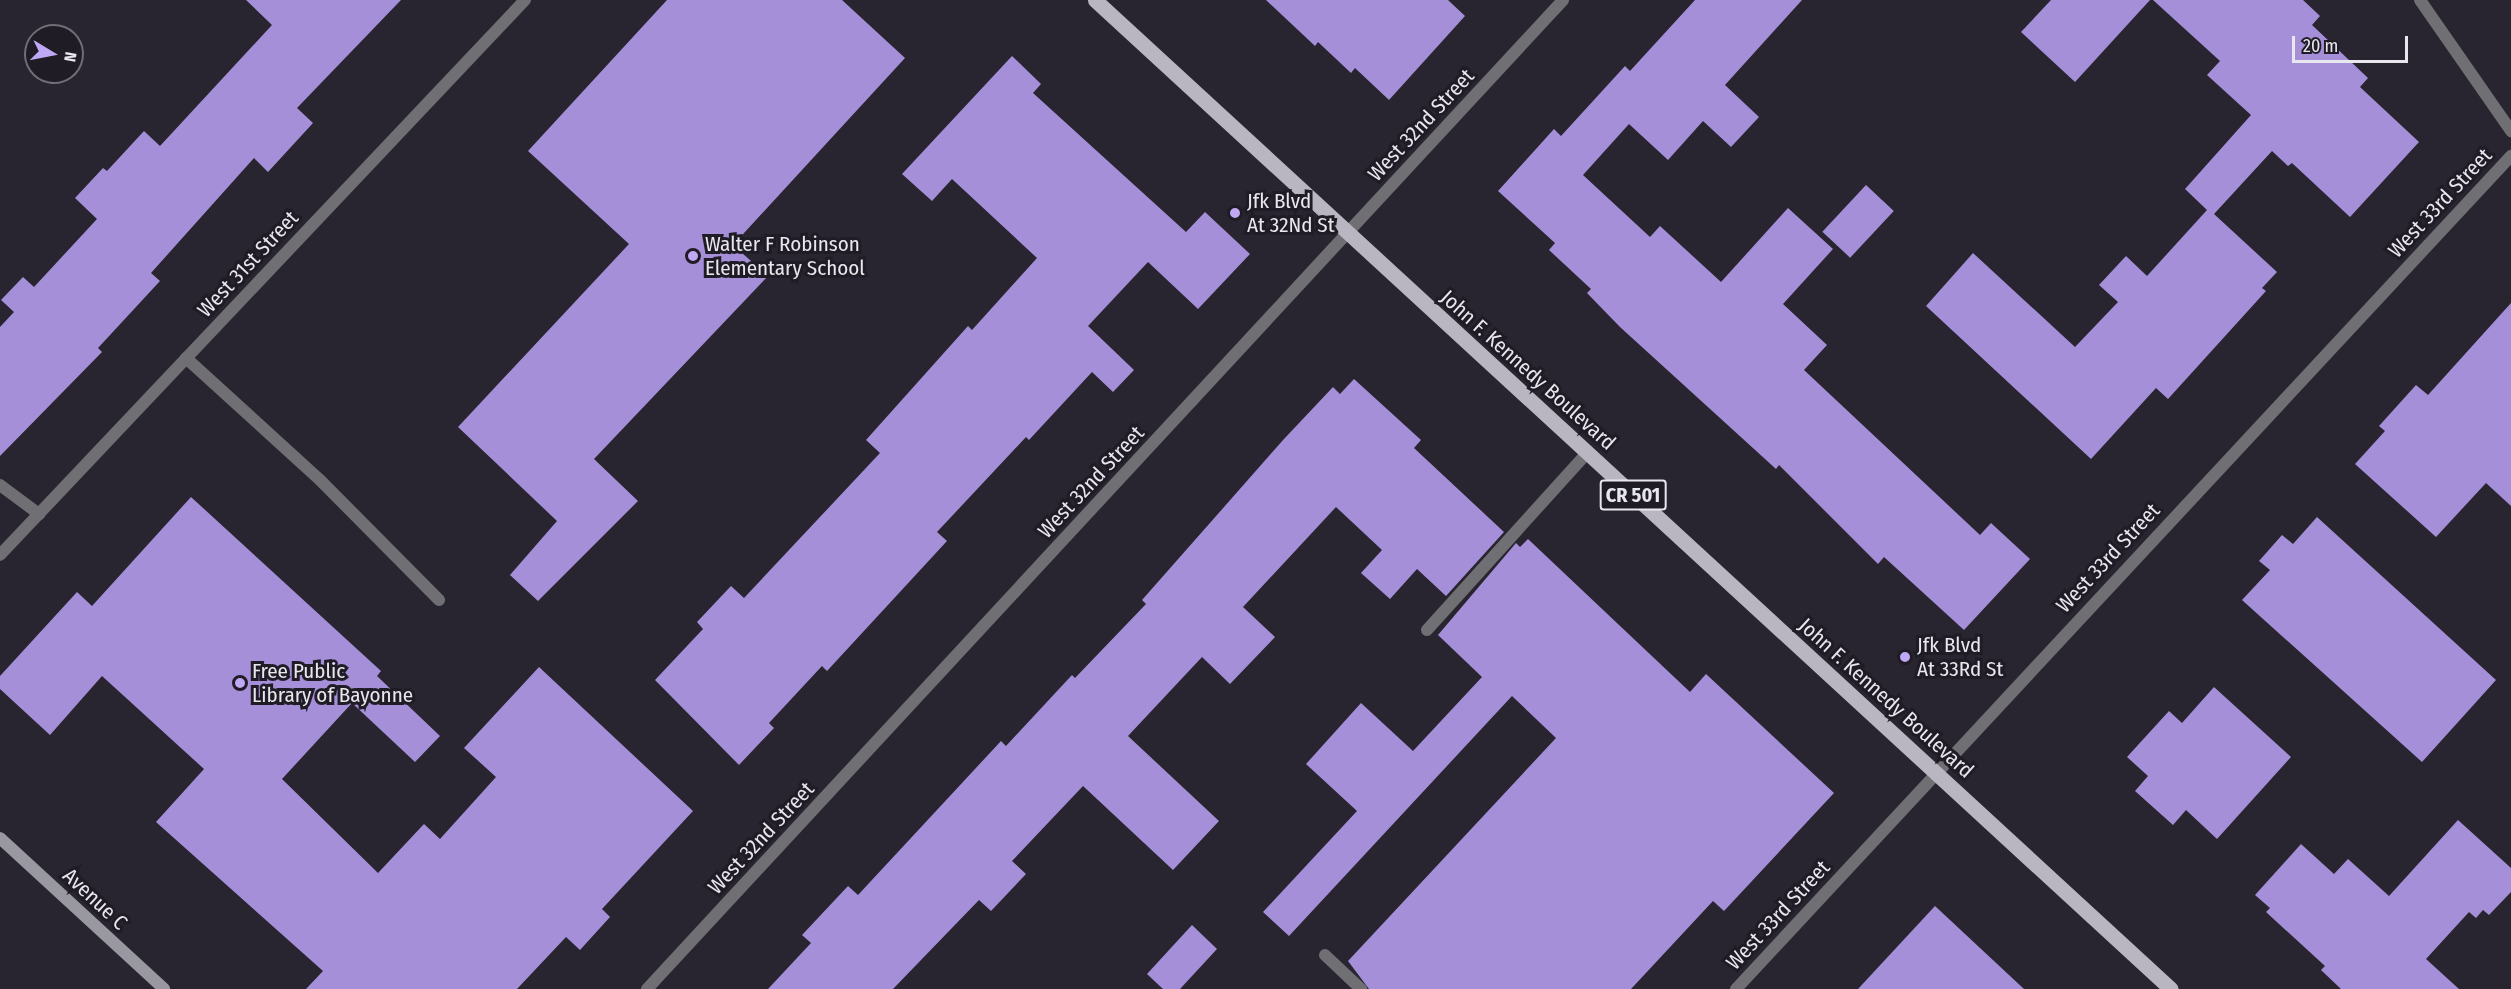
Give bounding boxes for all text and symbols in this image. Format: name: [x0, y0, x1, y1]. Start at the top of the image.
north arrow: [24, 24, 84, 84]
scale bar: [2295, 24, 2410, 62]
text: 20 m: [2303, 35, 2338, 57]
text: N: [60, 50, 80, 63]
street label: West 32nd Street: [1363, 64, 1479, 186]
street label: West 33rd Street: [2383, 143, 2497, 263]
place label: Jfk Blvd At 32Nd St: [1247, 188, 1335, 238]
street label: West 31st Street: [192, 206, 304, 322]
marker: Jfk Blvd At 32Nd St: [1228, 206, 1242, 220]
place label: Walter F Robinson Elementary School: [705, 231, 865, 281]
marker: Walter F Robinson Elementary School: [686, 249, 700, 263]
street label: John F. Kennedy Boulevard: [1435, 285, 1621, 455]
street label: West 32nd Street: [1033, 421, 1149, 543]
road number: CR 501: [1598, 478, 1668, 512]
street label: West 33rd Street: [2051, 498, 2165, 618]
street label: John F. Kennedy Boulevard: [1793, 613, 1979, 783]
place label: Jfk Blvd At 33Rd St: [1917, 632, 2003, 682]
marker: Jfk Blvd At 33Rd St: [1898, 650, 1912, 664]
place label: Free Public Library of Bayonne: [252, 658, 413, 708]
marker: Free Public Library of Bayonne: [233, 676, 247, 690]
street label: West 32nd Street: [703, 777, 819, 899]
street label: West 33rd Street: [1721, 855, 1835, 975]
street label: Avenue C: [58, 863, 132, 935]

